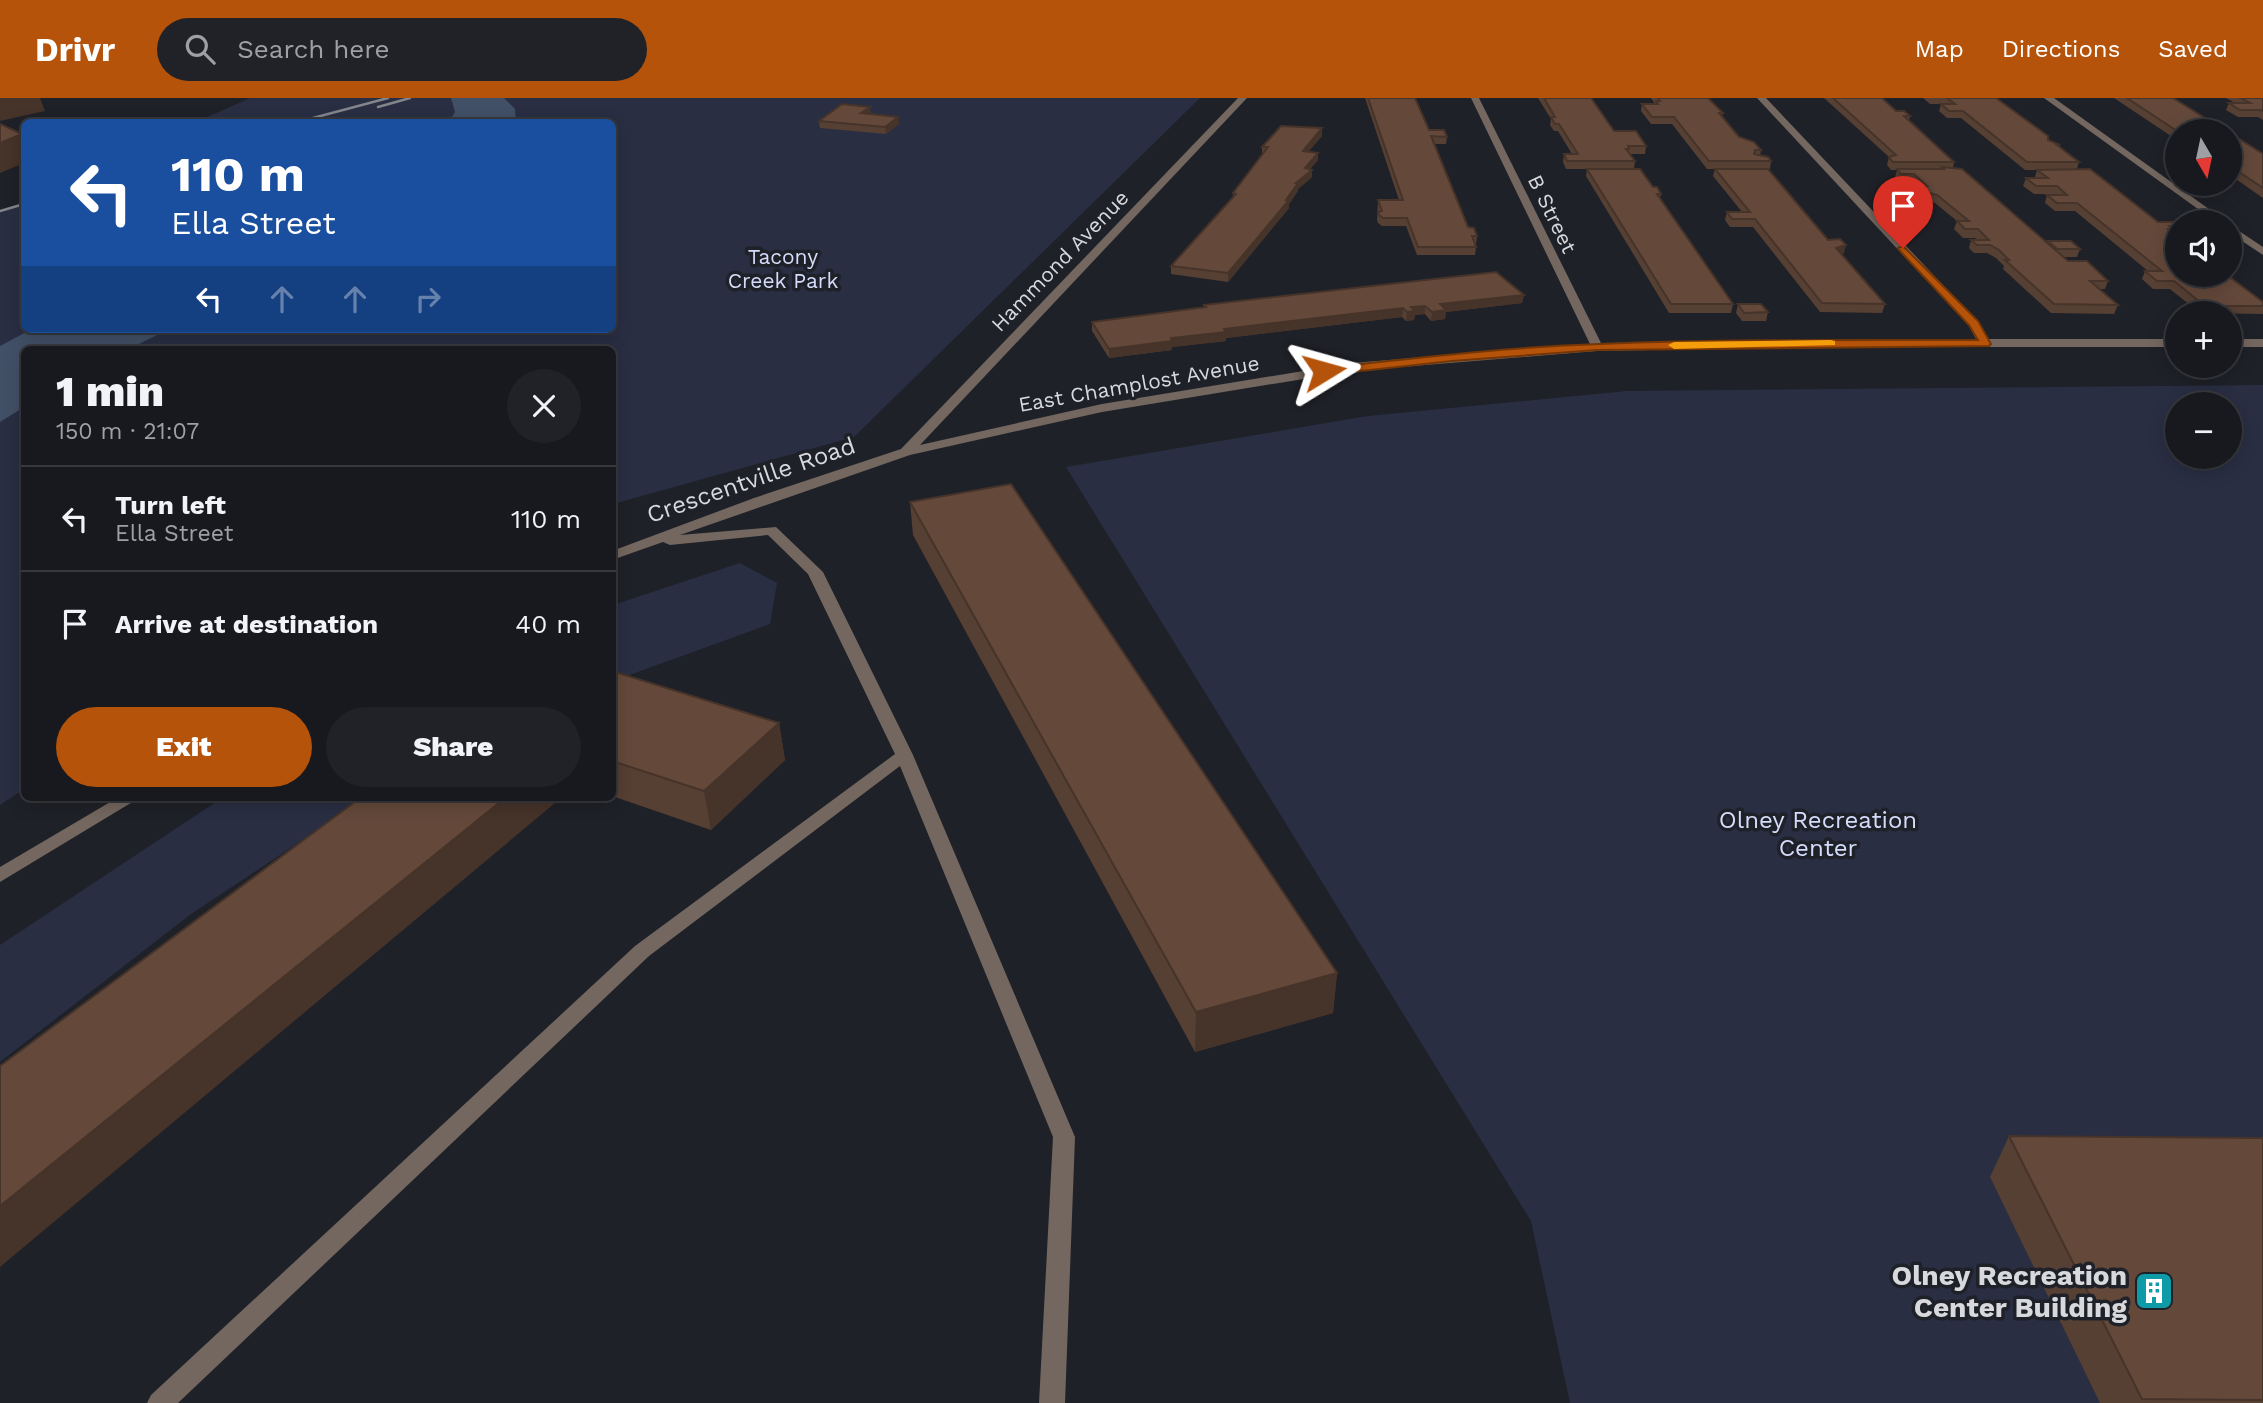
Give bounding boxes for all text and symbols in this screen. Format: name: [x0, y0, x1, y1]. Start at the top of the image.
search box: [157, 18, 647, 81]
text: Drivr: [35, 30, 115, 69]
icon: search: [181, 30, 219, 68]
text: Search here: [237, 34, 390, 64]
text: Map: [1915, 35, 1964, 63]
text: Directions: [2002, 35, 2120, 63]
text: Saved: [2158, 35, 2228, 63]
north arrow: [2165, 119, 2242, 196]
map controls: [2165, 119, 2242, 469]
text: 110 m: [171, 145, 305, 203]
icon: left: [56, 147, 147, 238]
street label: B Street: [1523, 171, 1582, 257]
pin: [1873, 176, 1933, 248]
street label: Hammond Avenue: [986, 185, 1133, 336]
icon: arrive: [1884, 187, 1922, 225]
text: Ella Street: [171, 204, 336, 242]
button: sound: [2165, 210, 2242, 287]
park label: Tacony Creek Park: [728, 244, 838, 293]
icon: left: [190, 280, 228, 318]
icon: ahead: [263, 280, 301, 318]
icon: ahead: [336, 280, 374, 318]
icon: right: [409, 280, 447, 318]
button: +: [2165, 301, 2242, 378]
position arrow: [1287, 334, 1361, 408]
street label: East Champlost Avenue: [1016, 350, 1261, 417]
text: 1 min: [56, 367, 164, 416]
button: close: [507, 369, 581, 443]
button: −: [2165, 392, 2242, 469]
text: 150 m · 21:07: [56, 418, 199, 445]
street label: Crescentville Road: [643, 431, 859, 529]
text: Turn left: [115, 490, 226, 520]
icon: left: [56, 500, 94, 538]
text: 110 m: [511, 504, 581, 534]
text: Ella Street: [115, 520, 233, 547]
icon: arrive: [56, 605, 94, 643]
text: Arrive at destination: [115, 609, 378, 639]
text: 40 m: [515, 609, 581, 639]
button: Exit: [56, 707, 312, 787]
button: Share: [326, 707, 581, 787]
park label: Olney Recreation Center: [1719, 806, 1917, 862]
place label: Olney Recreation Center Building: [1892, 1259, 2127, 1324]
building icon: Olney Recreation Center Building: [2133, 1270, 2175, 1312]

